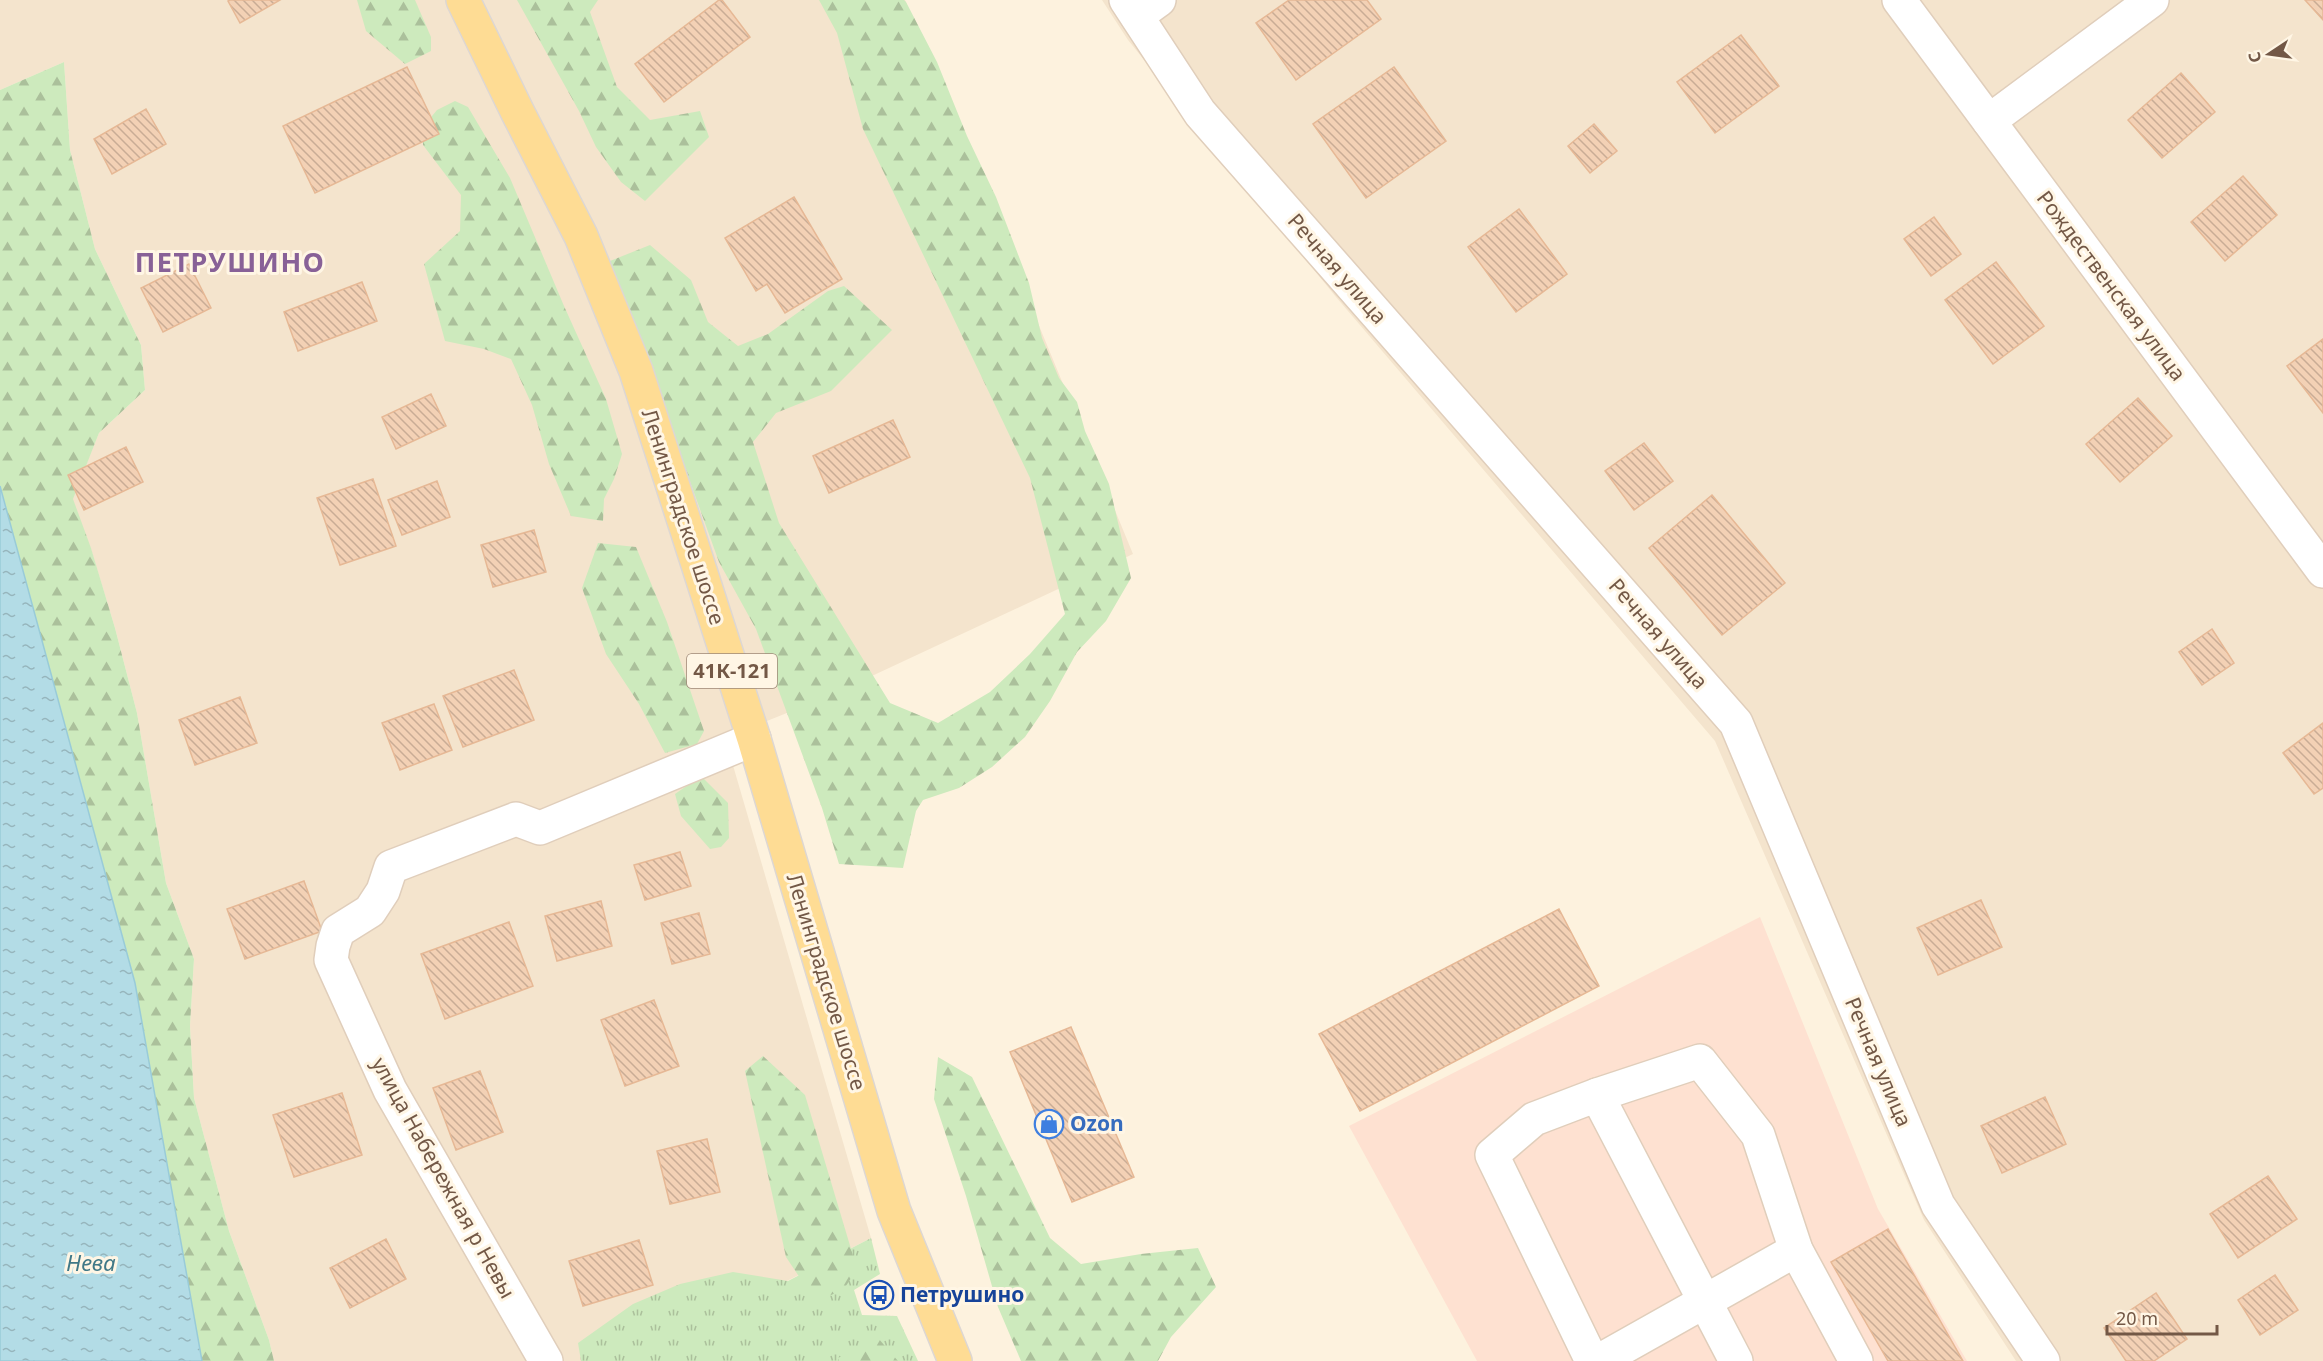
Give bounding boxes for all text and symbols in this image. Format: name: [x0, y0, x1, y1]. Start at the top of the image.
north arrow: [2239, 24, 2299, 84]
text: С: [2243, 50, 2266, 65]
street label: Рождественская улица: [2031, 185, 2193, 386]
street label: Речная улица: [1282, 207, 1394, 330]
district label: ПЕТРУШИНО: [135, 243, 325, 280]
street label: Ленинградское шоссе: [636, 405, 732, 628]
street label: Речная улица: [1603, 572, 1715, 695]
road number: 41К-121: [687, 654, 777, 688]
street label: Ленинградское шоссе: [781, 870, 873, 1093]
street label: Речная улица: [1839, 993, 1919, 1131]
street label: улица Набережная р Невы: [366, 1052, 522, 1303]
shop icon: Ozon: [1033, 1108, 1065, 1140]
place label: Ozon: [1070, 1109, 1124, 1137]
water label: Нева: [66, 1247, 116, 1277]
bus stop icon: Петрушино: [863, 1279, 895, 1311]
place label: Петрушино: [900, 1280, 1024, 1308]
scale bar: [2107, 1298, 2216, 1336]
text: 20 m: [2116, 1306, 2158, 1330]

